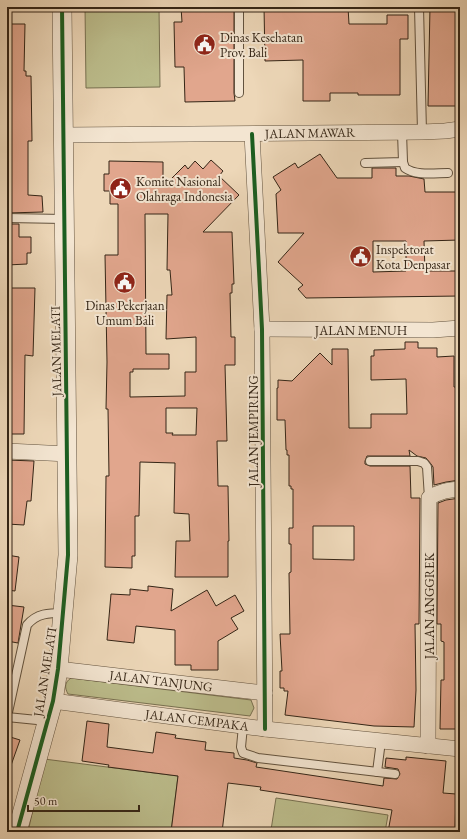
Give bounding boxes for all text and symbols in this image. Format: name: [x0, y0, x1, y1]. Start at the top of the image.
place label: Dinas Kesehatan Prov. Bali: [220, 29, 303, 61]
public building icon: Dinas Kesehatan Prov. Bali: [192, 31, 218, 57]
street label: JALAN MAWAR: [264, 124, 356, 142]
place label: Komite Nasional Olahraga Indonesia: [136, 173, 234, 205]
public building icon: Komite Nasional Olahraga Indonesia: [107, 175, 133, 201]
place label: Inspektorat Kota Denpasar: [376, 241, 451, 273]
public building icon: Inspektorat Kota Denpasar: [347, 243, 373, 269]
public building icon: Dinas Pekerjaan Umum Bali: [112, 270, 138, 296]
place label: Dinas Pekerjaan Umum Bali: [85, 297, 165, 329]
street label: JALAN MELATI: [47, 305, 65, 397]
street label: JALAN MENUH: [314, 322, 408, 339]
street label: JALAN JEMPIRING: [245, 375, 262, 488]
street label: JALAN ANGGREK: [421, 553, 438, 660]
street label: JALAN MELATI: [29, 625, 61, 719]
street label: JALAN TANJUNG: [108, 666, 214, 696]
street label: JALAN CEMPAKA: [143, 705, 251, 735]
scale bar: [28, 787, 139, 813]
text: 50 m: [34, 793, 58, 809]

